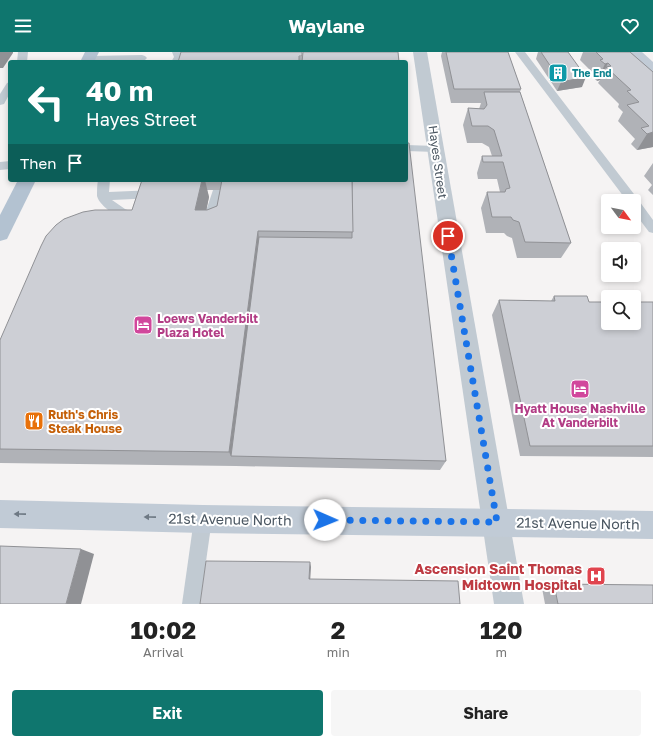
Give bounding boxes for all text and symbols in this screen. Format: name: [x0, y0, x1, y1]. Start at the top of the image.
icon: menu: [12, 15, 34, 37]
text: Waylane: [288, 15, 365, 37]
icon: heart: [619, 15, 641, 37]
building icon: The End: [547, 62, 569, 84]
place label: The End: [572, 67, 611, 79]
text: 40 m: [86, 74, 153, 107]
icon: left: [20, 76, 72, 128]
text: Hayes Street: [86, 108, 197, 130]
street label: Hayes Street: [425, 124, 451, 200]
icon: arrive: [64, 152, 86, 174]
text: Then: [20, 154, 56, 172]
north arrow: [601, 194, 641, 234]
map controls: [601, 194, 641, 330]
pin: [431, 219, 465, 253]
icon: arrive: [437, 225, 459, 247]
button: sound: [601, 242, 641, 282]
button: search: [601, 290, 641, 330]
place label: Loews Vanderbilt Plaza Hotel: [157, 311, 258, 340]
hotel icon: Loews Vanderbilt Plaza Hotel: [132, 314, 154, 336]
hotel icon: Hyatt House Nashville At Vanderbilt: [569, 378, 591, 400]
place label: Hyatt House Nashville At Vanderbilt: [514, 401, 646, 430]
place label: Ruth's Chris Steak House: [48, 407, 122, 436]
restaurant icon: Ruth's Chris Steak House: [23, 410, 45, 432]
position arrow: [304, 499, 346, 541]
street label: 21st Avenue North: [168, 509, 292, 529]
one-way arrow: [13, 511, 26, 517]
street label: 21st Avenue North: [516, 513, 640, 533]
one-way arrow: [144, 514, 156, 521]
place label: Ascension Saint Thomas Midtown Hospital: [414, 560, 582, 593]
hospital icon: Ascension Saint Thomas Midtown Hospital: [585, 565, 607, 587]
text: 10:02: [130, 615, 196, 644]
text: 2: [331, 615, 345, 644]
text: 120: [480, 615, 523, 644]
text: Arrival: [143, 644, 184, 660]
text: min: [327, 644, 350, 660]
text: m: [496, 644, 507, 660]
button: Exit: [12, 690, 323, 736]
button: Share: [331, 690, 641, 736]

